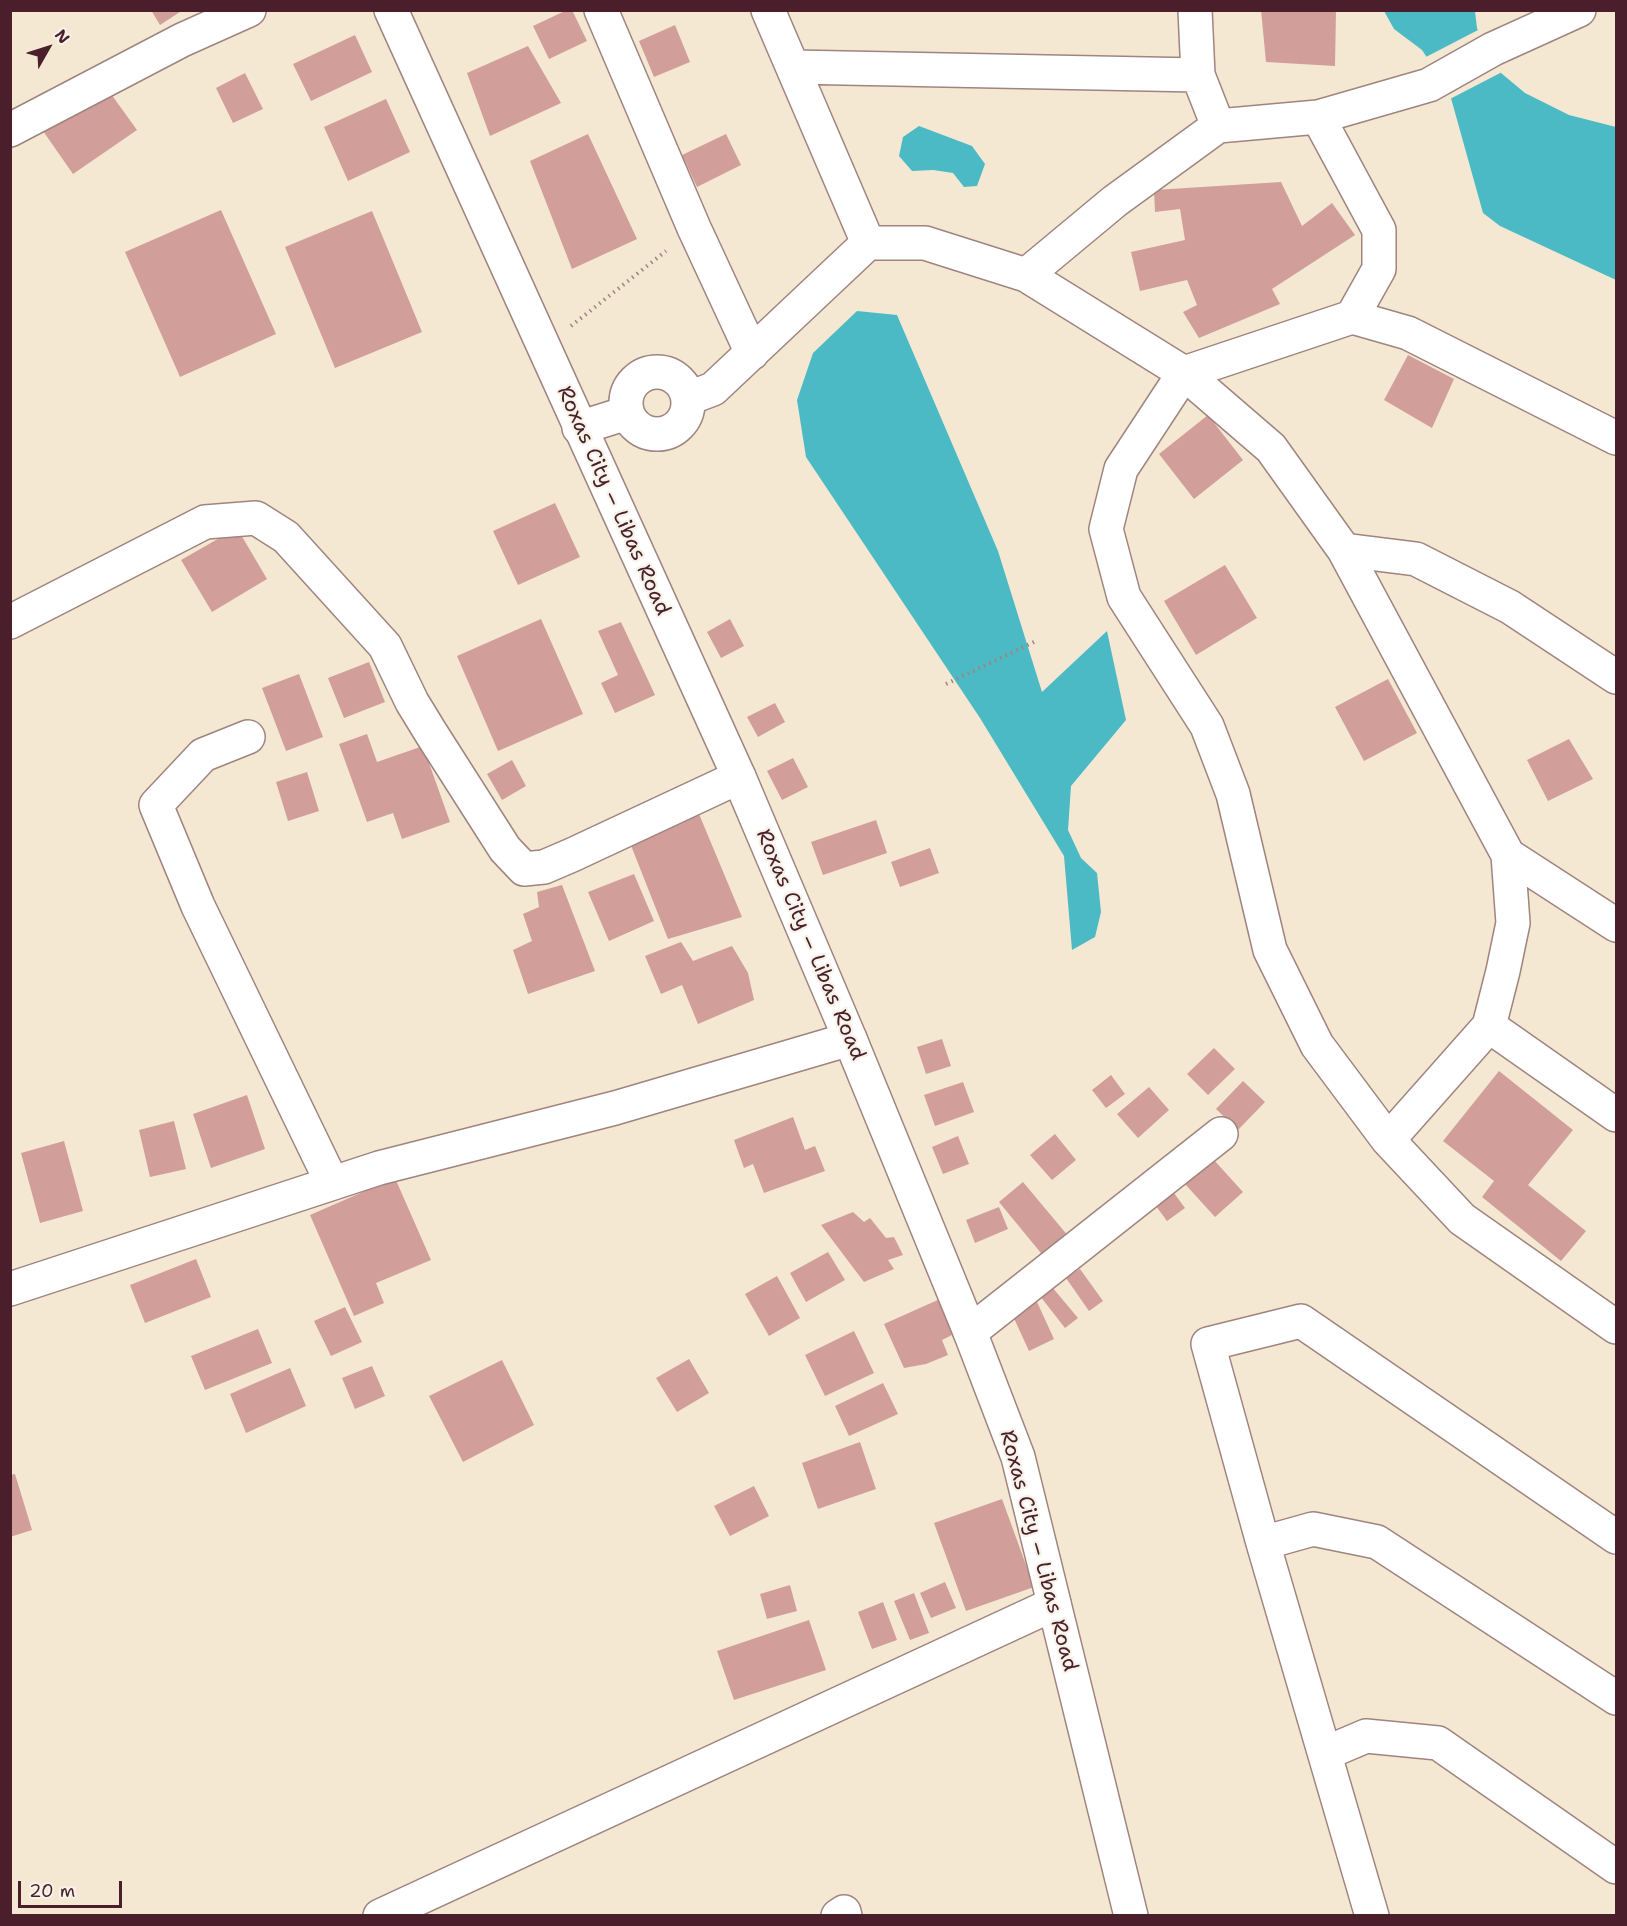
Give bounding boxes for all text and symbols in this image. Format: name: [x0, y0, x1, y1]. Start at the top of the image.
north arrow: [18, 18, 78, 78]
text: N: [50, 25, 75, 48]
street label: Roxas City – Libas Road: [551, 382, 675, 620]
street label: Roxas City – Libas Road: [750, 826, 870, 1064]
street label: Roxas City – Libas Road: [994, 1428, 1082, 1674]
scale bar: [21, 1869, 124, 1907]
text: 20 m: [29, 1879, 75, 1903]

